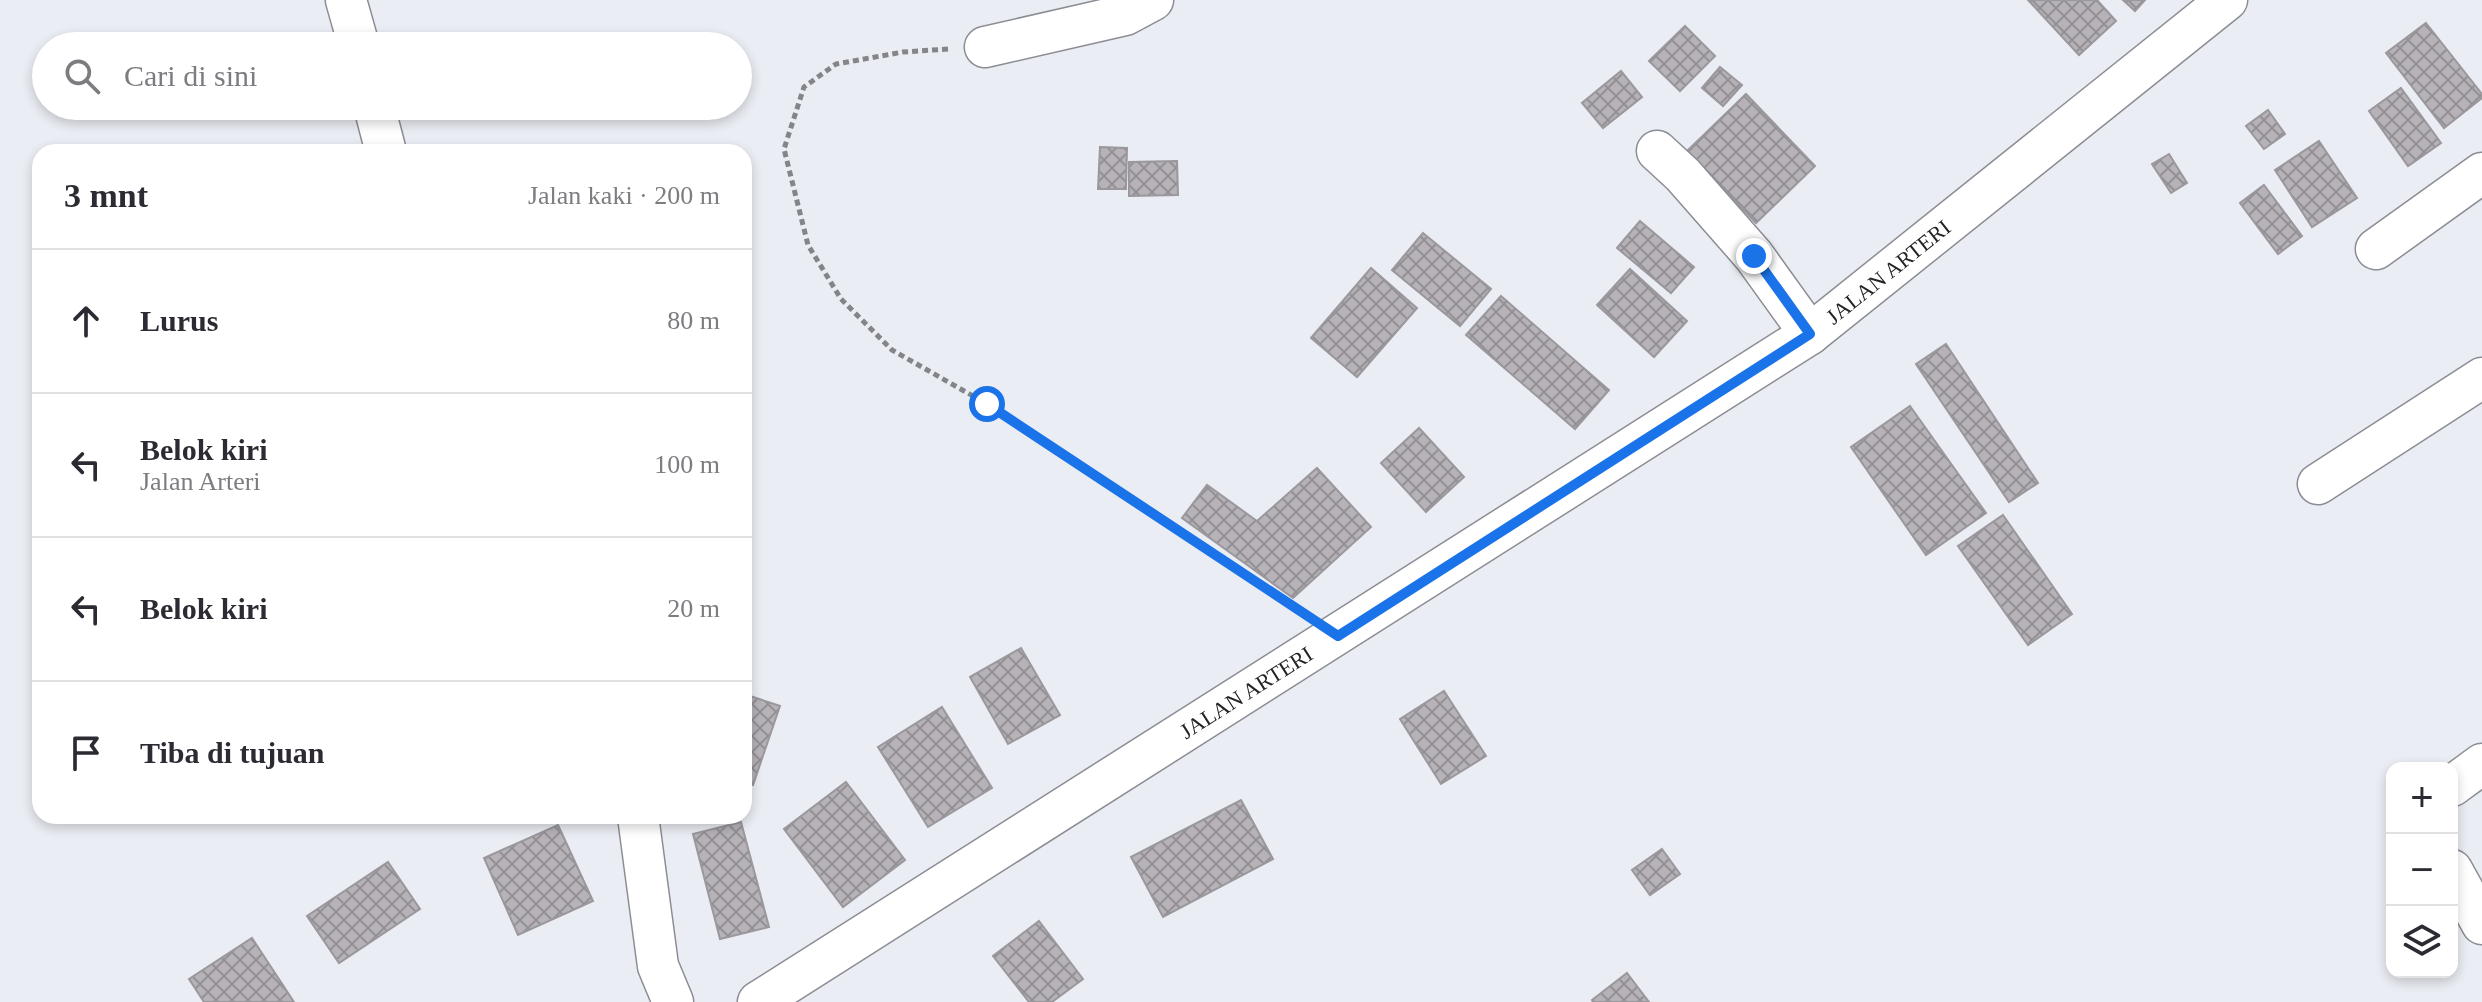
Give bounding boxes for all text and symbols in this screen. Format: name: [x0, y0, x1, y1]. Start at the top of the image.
search box: [32, 32, 752, 120]
icon: search: [60, 54, 104, 98]
text: Cari di sini: [124, 59, 257, 92]
text: 3 mnt: [64, 177, 148, 214]
text: Jalan kaki · 200 m: [528, 181, 720, 210]
street label: JALAN ARTERI: [1821, 214, 1955, 329]
route end: [1736, 238, 1772, 274]
icon: ahead: [64, 299, 108, 343]
text: Lurus: [140, 304, 218, 337]
text: 80 m: [667, 306, 720, 335]
route start: [969, 386, 1005, 422]
text: Belok kiri: [140, 433, 268, 466]
icon: left: [64, 443, 108, 487]
text: 100 m: [654, 450, 720, 479]
text: Jalan Arteri: [140, 467, 261, 496]
icon: left: [64, 587, 108, 631]
text: Belok kiri: [140, 592, 268, 625]
text: 20 m: [667, 594, 720, 623]
street label: JALAN ARTERI: [1175, 641, 1317, 743]
icon: arrive: [64, 731, 108, 775]
text: Tiba di tujuan: [140, 736, 325, 769]
map controls: [2386, 762, 2458, 978]
button: +: [2386, 762, 2458, 834]
button: −: [2386, 834, 2458, 906]
button: layers: [2386, 906, 2458, 978]

